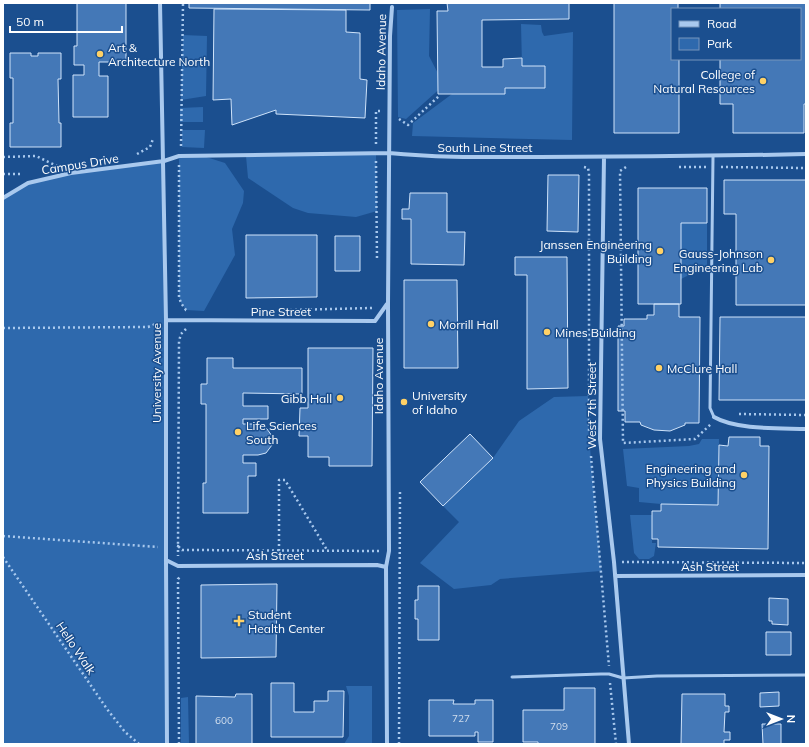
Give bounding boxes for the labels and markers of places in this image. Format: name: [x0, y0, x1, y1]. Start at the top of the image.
place label: Art & Architecture North: [108, 40, 210, 69]
marker: Art & Architecture North: [95, 49, 105, 59]
place label: College of Natural Resources: [653, 67, 756, 96]
marker: College of Natural Resources: [758, 76, 768, 86]
place label: Janssen Engineering Building: [539, 237, 652, 266]
marker: Janssen Engineering Building: [655, 246, 665, 256]
place label: Gauss-Johnson Engineering Lab: [673, 246, 763, 275]
marker: Gauss-Johnson Engineering Lab: [766, 255, 776, 265]
place label: Morrill Hall: [439, 317, 499, 332]
marker: Morrill Hall: [426, 319, 436, 329]
place label: Mines Building: [555, 325, 636, 340]
marker: Mines Building: [542, 327, 552, 337]
place label: McClure Hall: [667, 361, 737, 376]
marker: McClure Hall: [654, 363, 664, 373]
place label: University of Idaho: [412, 388, 468, 417]
place label: Gibb Hall: [281, 391, 332, 406]
marker: Gibb Hall: [335, 393, 345, 403]
marker: University of Idaho: [399, 397, 409, 407]
place label: Life Sciences South: [246, 418, 317, 447]
marker: Life Sciences South: [233, 427, 243, 437]
place label: Engineering and Physics Building: [646, 461, 736, 490]
marker: Engineering and Physics Building: [739, 470, 749, 480]
place label: Student Health Center: [248, 607, 325, 636]
marker: Student Health Center: [233, 615, 245, 627]

